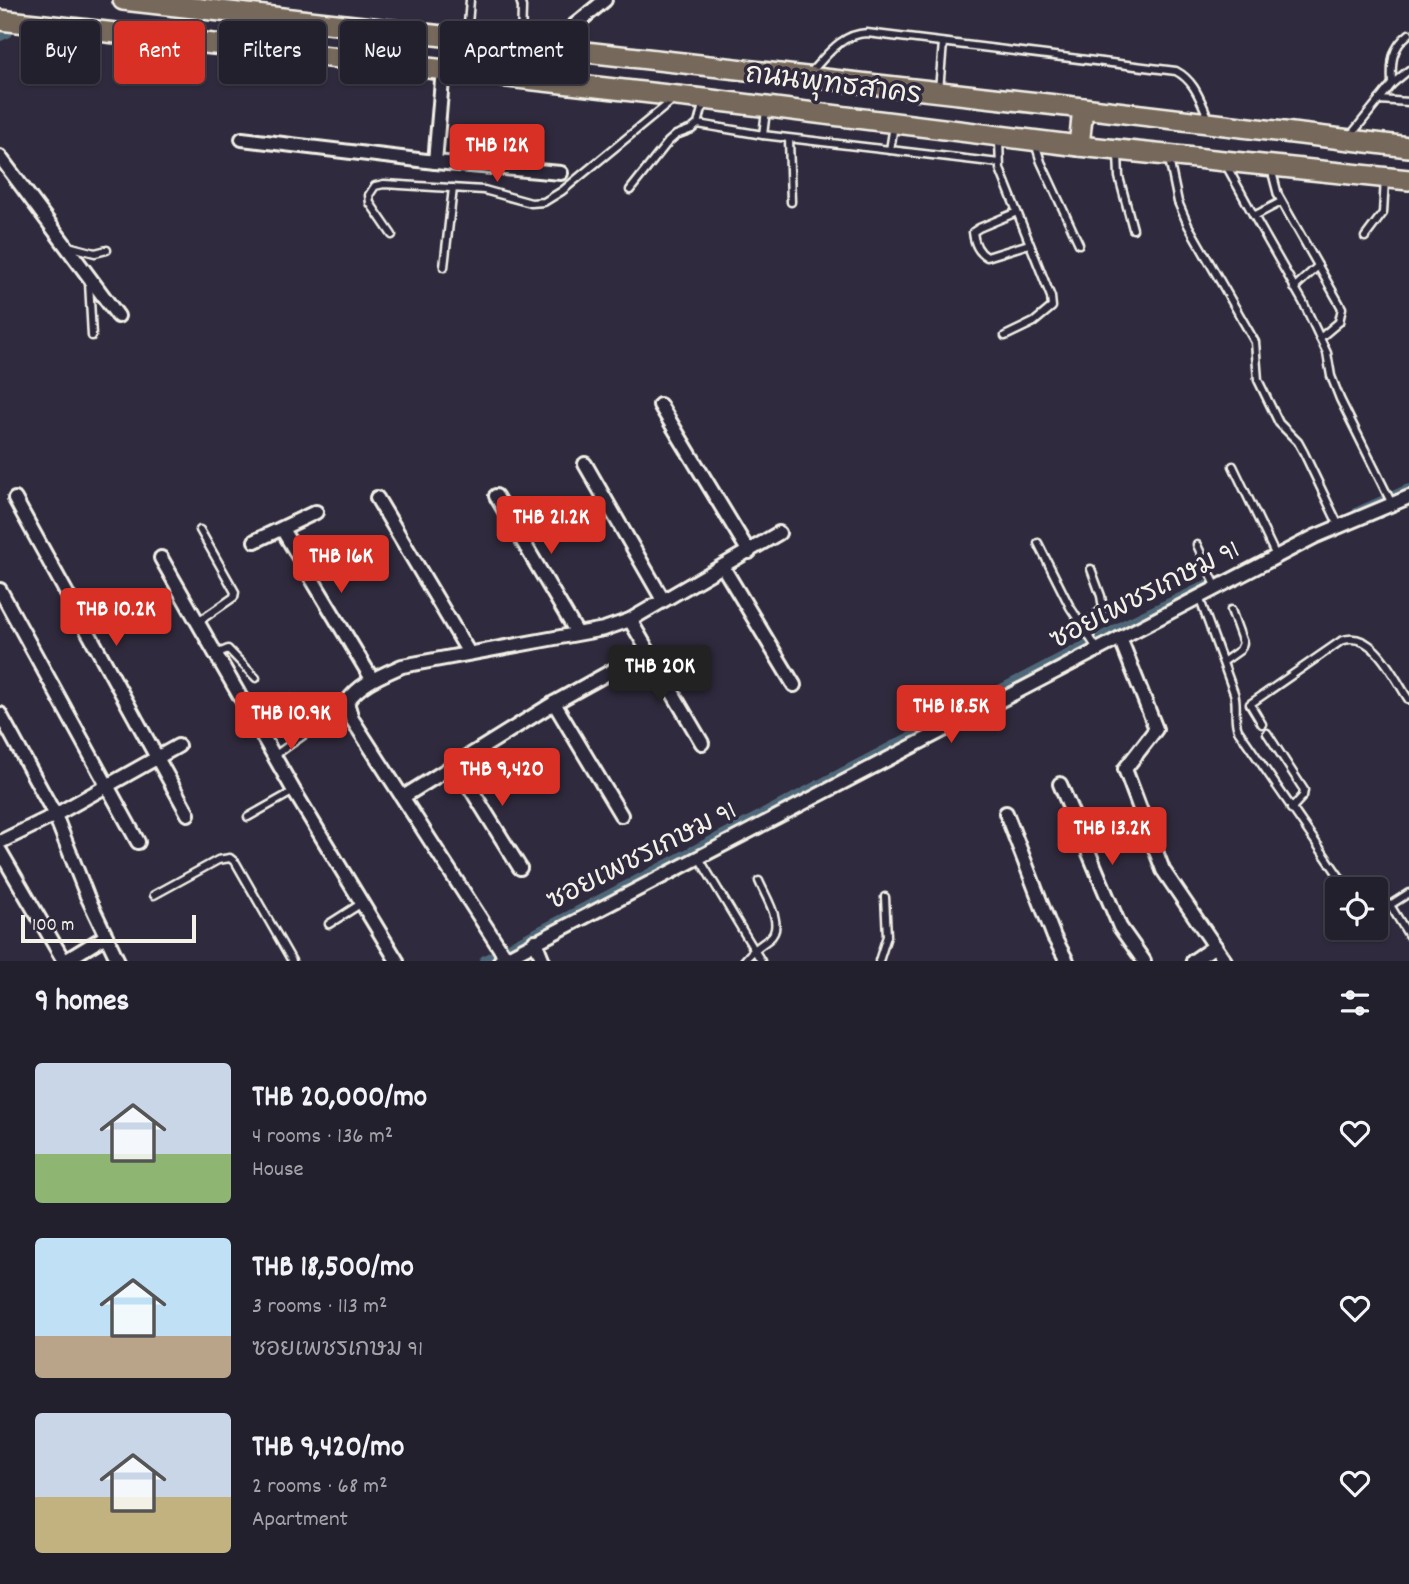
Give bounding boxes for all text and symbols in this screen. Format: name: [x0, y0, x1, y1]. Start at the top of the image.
chip: Buy: [21, 21, 100, 84]
chip: Rent: [114, 21, 205, 84]
chip: Filters: [219, 21, 326, 84]
chip: New: [340, 21, 426, 84]
chip: Apartment: [440, 21, 588, 84]
street label: ถนนพุทธสาคร: [743, 56, 923, 118]
pin: THB 12K: [432, 124, 562, 184]
text: THB 12K: [466, 130, 528, 163]
pin: THB 21.2K: [471, 496, 631, 556]
text: THB 21.2K: [513, 502, 589, 535]
street label: ซอยเพชรเกษม 91: [1044, 532, 1248, 662]
pin: THB 16K: [276, 536, 406, 595]
text: THB 16K: [309, 541, 373, 574]
pin: THB 10.2K: [36, 588, 196, 648]
text: THB 10.2K: [76, 594, 156, 627]
pin: THB 20K: [595, 646, 725, 705]
text: THB 20K: [625, 651, 695, 684]
pin: THB 18.5K: [871, 686, 1031, 745]
text: THB 18.5K: [913, 691, 989, 724]
pin: THB 10.9K: [211, 692, 371, 752]
text: THB 10.9K: [251, 698, 331, 731]
pin: THB 9,420: [422, 748, 582, 808]
text: THB 9,420: [460, 754, 544, 787]
street label: ซอยเพชรเกษม 91: [541, 793, 745, 923]
pin: THB 13.2K: [1032, 808, 1192, 867]
text: THB 13.2K: [1074, 813, 1150, 846]
map controls: [1325, 877, 1388, 940]
button: locate: [1325, 877, 1388, 940]
scale bar: [21, 912, 196, 944]
text: 100 m: [32, 913, 74, 940]
text: 9 homes: [35, 982, 129, 1025]
icon: filters: [1336, 984, 1374, 1022]
text: THB 20,000/mo: [252, 1078, 427, 1121]
icon: home: [91, 1091, 175, 1175]
icon: heart: [1336, 1114, 1374, 1152]
text: 4 rooms · 136 m²: [252, 1121, 393, 1154]
text: House: [252, 1154, 304, 1187]
text: THB 18,500/mo: [252, 1248, 414, 1291]
icon: home: [91, 1266, 175, 1350]
icon: heart: [1336, 1289, 1374, 1327]
text: 3 rooms · 113 m²: [252, 1291, 388, 1324]
text: ซอยเพชรเกษม 91: [252, 1334, 423, 1367]
text: THB 9,420/mo: [252, 1428, 404, 1471]
icon: home: [91, 1441, 175, 1525]
icon: heart: [1336, 1464, 1374, 1502]
text: 2 rooms · 68 m²: [252, 1471, 388, 1504]
text: Apartment: [252, 1504, 348, 1537]

